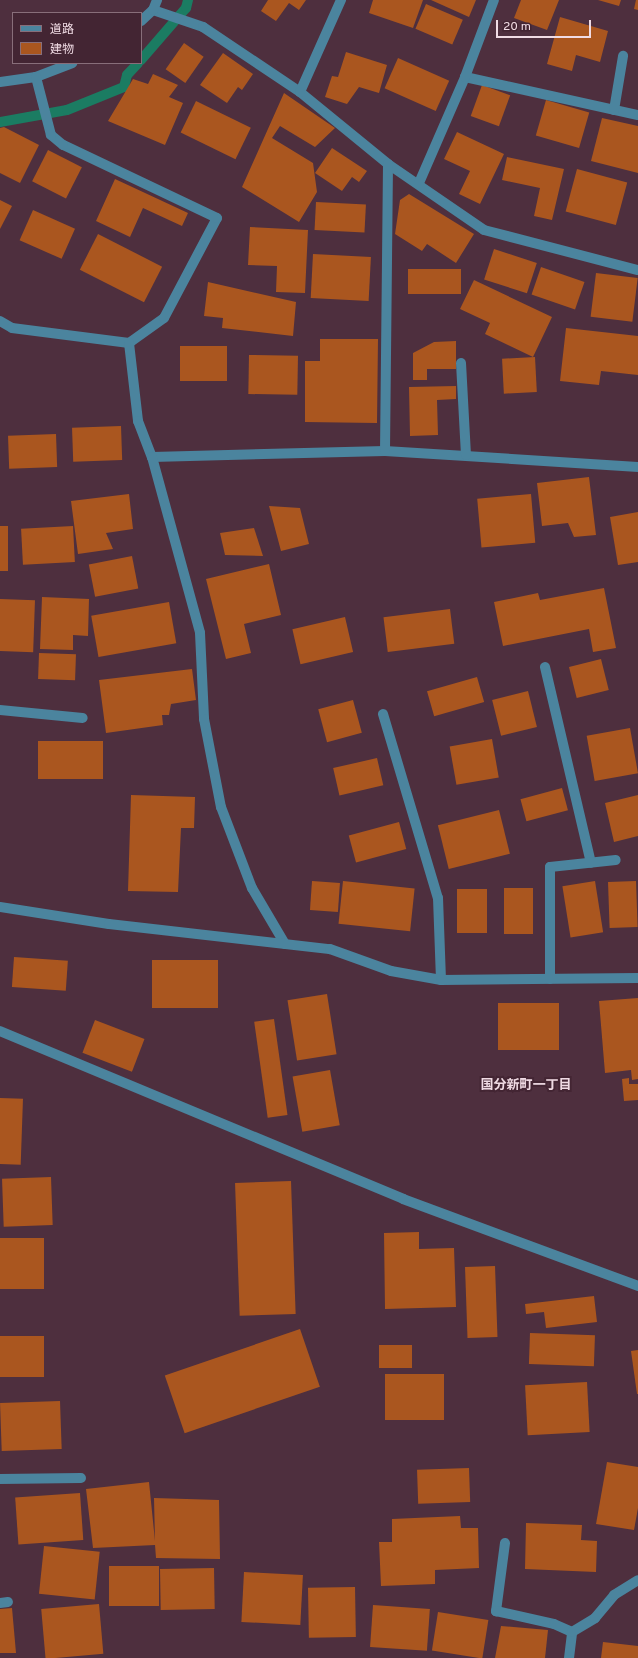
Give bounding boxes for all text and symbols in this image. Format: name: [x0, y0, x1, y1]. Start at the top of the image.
legend: [12, 12, 142, 64]
scale bar: [498, 12, 593, 38]
text: 20 m: [503, 19, 531, 35]
text: 道路: [50, 22, 74, 38]
text: 建物: [50, 42, 74, 58]
district label: 国分新町一丁目: [481, 1078, 571, 1094]

